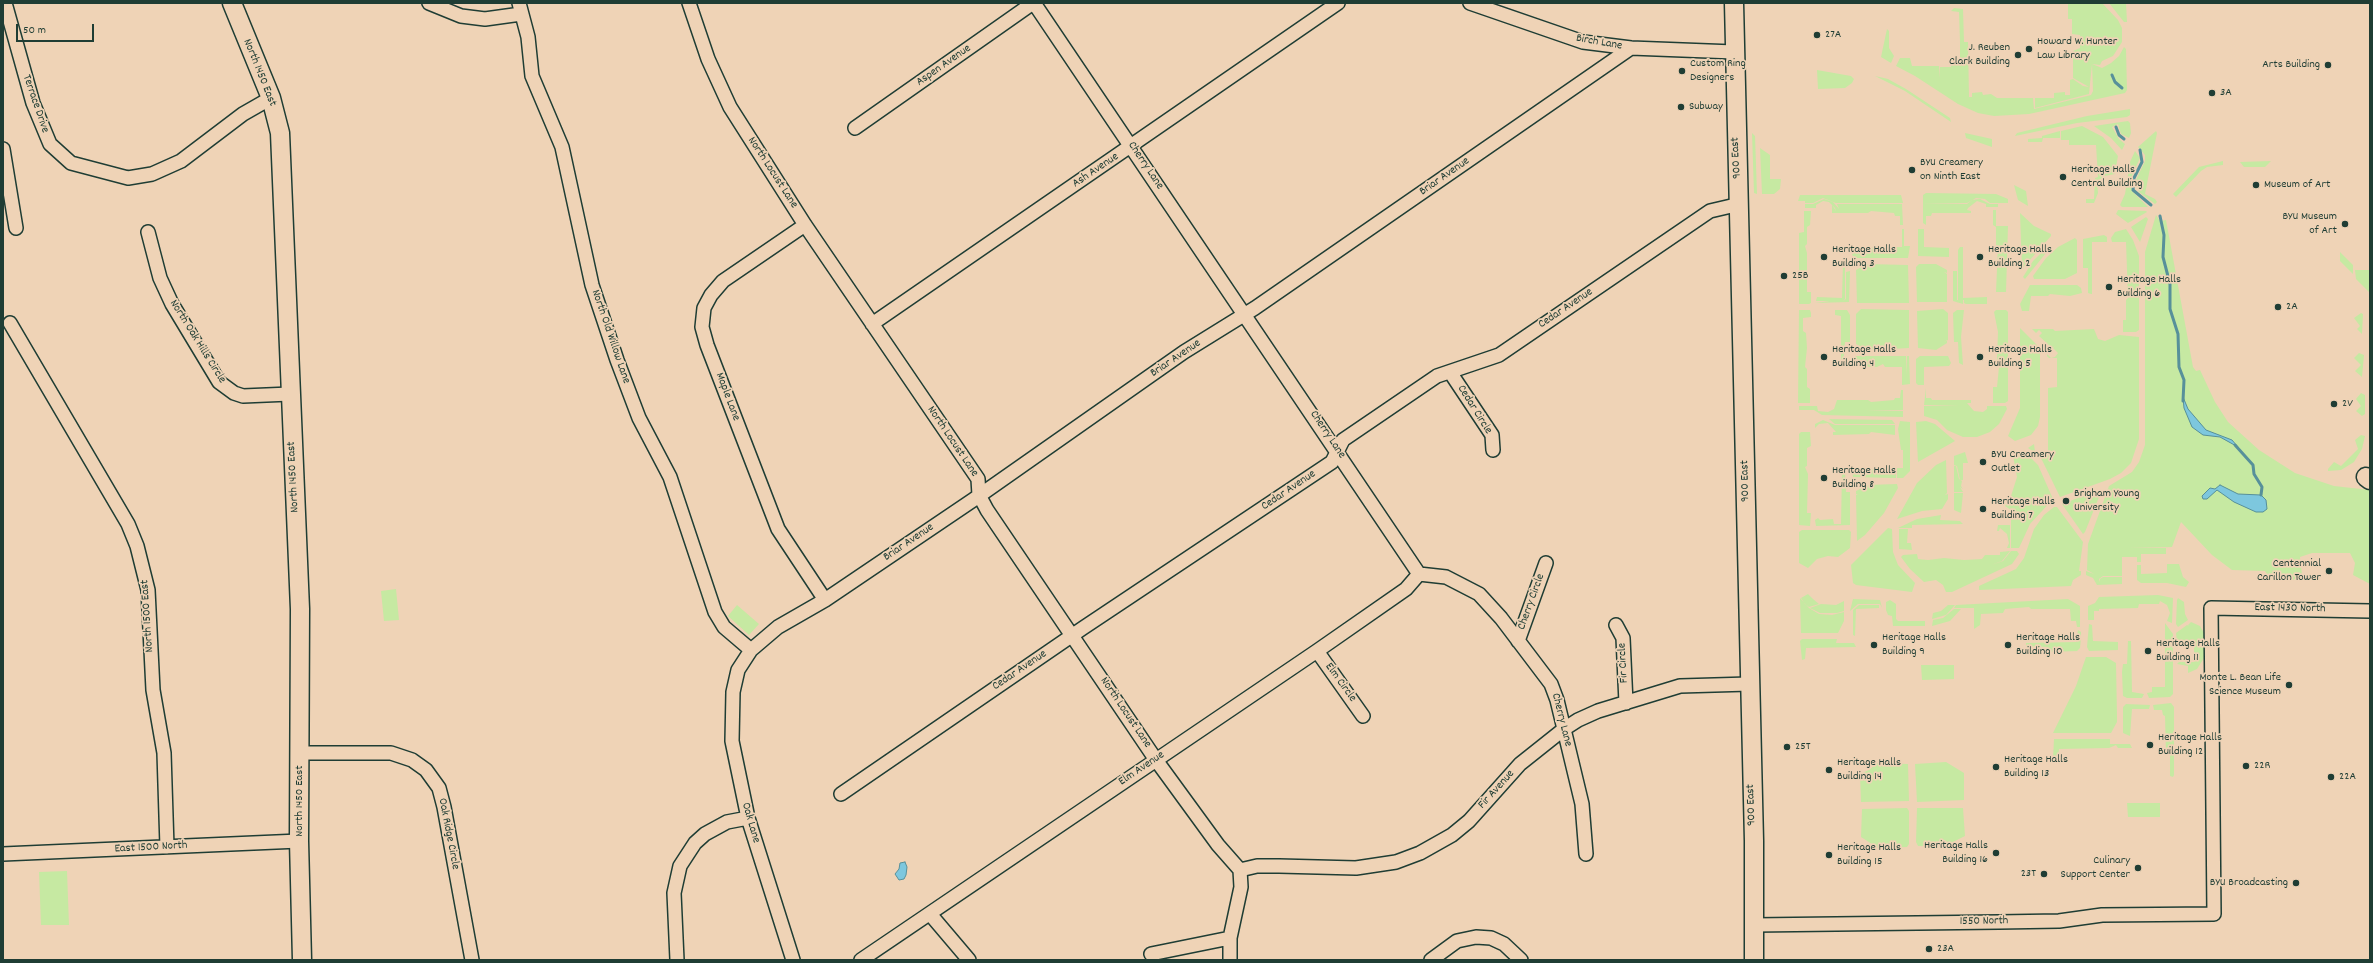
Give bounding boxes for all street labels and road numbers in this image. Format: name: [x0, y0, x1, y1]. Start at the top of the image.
street label: Birch Lane: [1575, 32, 1623, 54]
street label: North 1450 East: [239, 37, 279, 109]
street label: Aspen Avenue: [914, 42, 974, 90]
street label: Terrace Drive: [18, 73, 52, 135]
street label: North Locust Lane: [744, 135, 800, 211]
street label: 900 East: [1729, 137, 1745, 179]
street label: Cherry Lane: [1124, 139, 1166, 193]
street label: Ash Avenue: [1070, 150, 1122, 192]
street label: Briar Avenue: [1417, 154, 1473, 200]
street label: Cedar Avenue: [1536, 286, 1596, 332]
street label: North Old Willow Lane: [587, 288, 633, 386]
street label: North Oak Hills Circle: [165, 297, 229, 387]
street label: Briar Avenue: [1148, 337, 1204, 381]
street label: Maple Lane: [711, 371, 743, 423]
street label: Cedar Circle: [1453, 383, 1495, 437]
street label: North Locust Lane: [923, 404, 981, 480]
street label: Cherry Lane: [1306, 408, 1348, 462]
street label: North 1450 East: [285, 441, 303, 513]
street label: 900 East: [1738, 460, 1754, 502]
street label: Cedar Avenue: [1259, 468, 1319, 514]
street label: Briar Avenue: [881, 521, 937, 565]
street label: Cherry Circle: [1515, 572, 1549, 632]
street label: North 1500 East: [138, 579, 158, 653]
street label: East 1430 North: [2254, 601, 2326, 617]
street label: Fir Circle: [1616, 643, 1632, 683]
street label: Cedar Avenue: [990, 648, 1050, 694]
street label: Elm Circle: [1321, 661, 1359, 705]
street label: North Locust Lane: [1096, 675, 1154, 751]
street label: Cherry Lane: [1547, 692, 1575, 748]
street label: Elm Avenue: [1116, 748, 1168, 790]
street label: North 1450 East: [293, 765, 307, 837]
street label: Fir Avenue: [1476, 768, 1518, 812]
street label: 900 East: [1744, 784, 1760, 826]
street label: Oak Ridge Circle: [434, 797, 462, 871]
street label: Oak Lane: [737, 801, 763, 845]
street label: East 1500 North: [114, 839, 188, 857]
street label: 1550 North: [1960, 914, 2008, 930]

